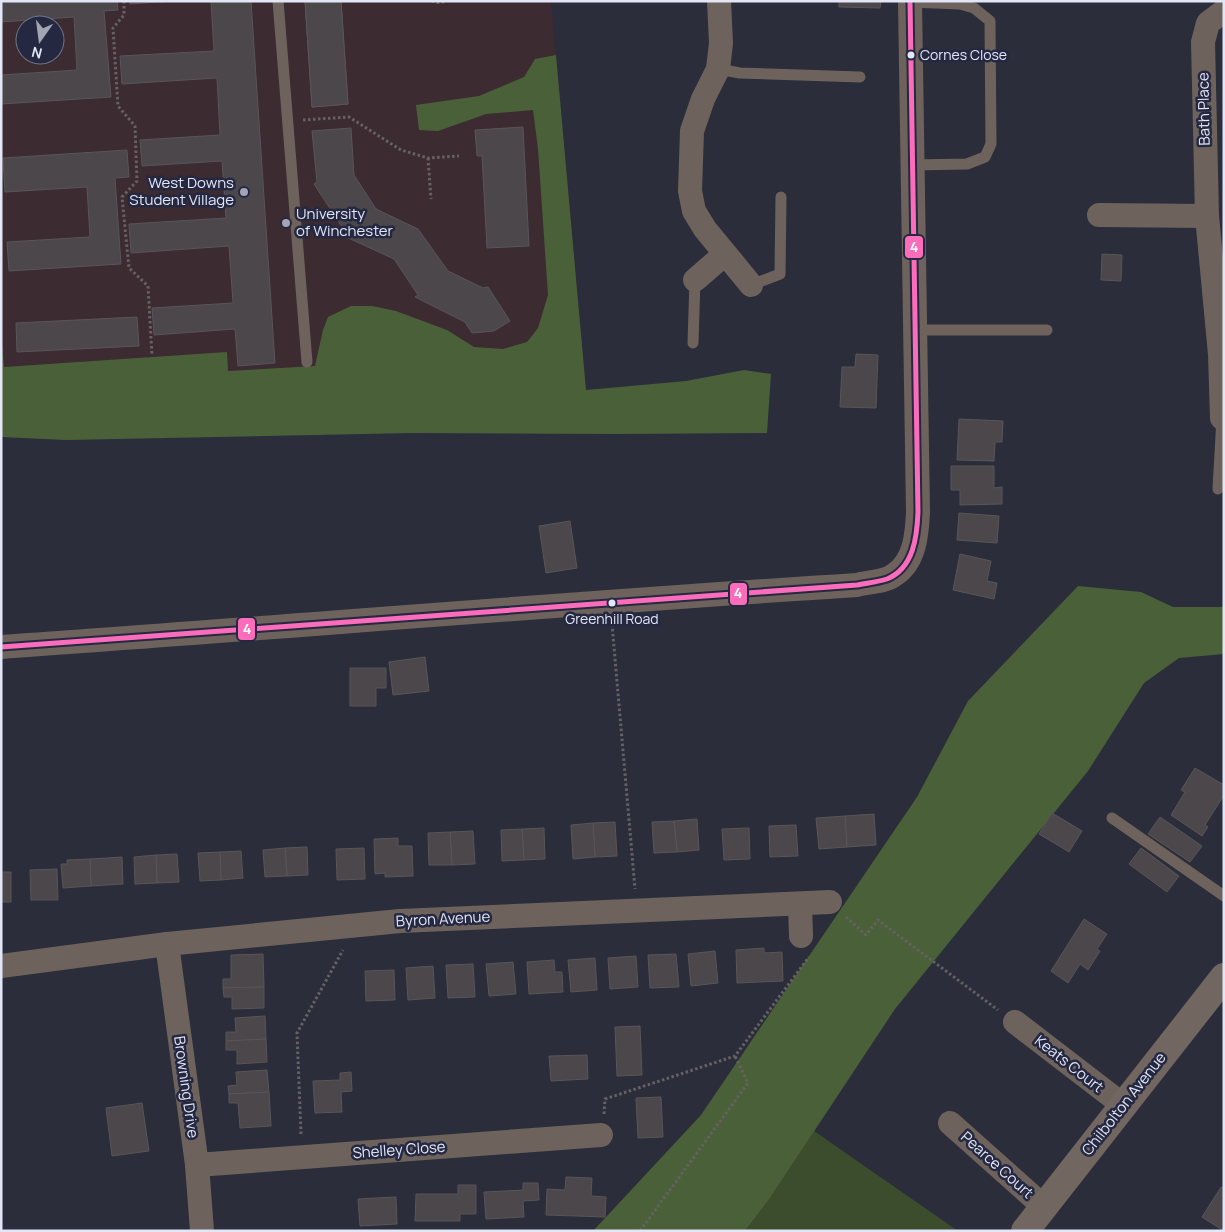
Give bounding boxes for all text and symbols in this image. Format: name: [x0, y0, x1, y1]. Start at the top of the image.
north arrow: [15, 15, 65, 65]
text: N: [30, 43, 44, 64]
place label: Cornes Close: [920, 45, 1007, 64]
marker: Cornes Close: [906, 50, 916, 60]
street label: Bath Place: [1192, 72, 1215, 146]
place label: West Downs Student Village: [129, 172, 234, 210]
marker: West Downs Student Village: [238, 186, 250, 198]
place label: University of Winchester: [296, 203, 394, 241]
marker: University of Winchester: [280, 217, 292, 229]
line badge: 4: [904, 235, 924, 259]
text: 4: [910, 237, 918, 256]
line badge: 4: [729, 582, 748, 606]
text: 4: [734, 583, 742, 602]
marker: Greenhill Road: [607, 598, 617, 608]
place label: Greenhill Road: [565, 609, 659, 628]
line badge: 4: [237, 617, 256, 641]
text: 4: [243, 619, 251, 638]
street label: Byron Avenue: [395, 906, 491, 931]
street label: Keats Court: [1031, 1030, 1108, 1097]
street label: Browning Drive: [169, 1035, 204, 1140]
street label: Chilbolton Avenue: [1077, 1048, 1171, 1160]
street label: Pearce Court: [956, 1126, 1038, 1203]
street label: Shelley Close: [352, 1136, 446, 1163]

